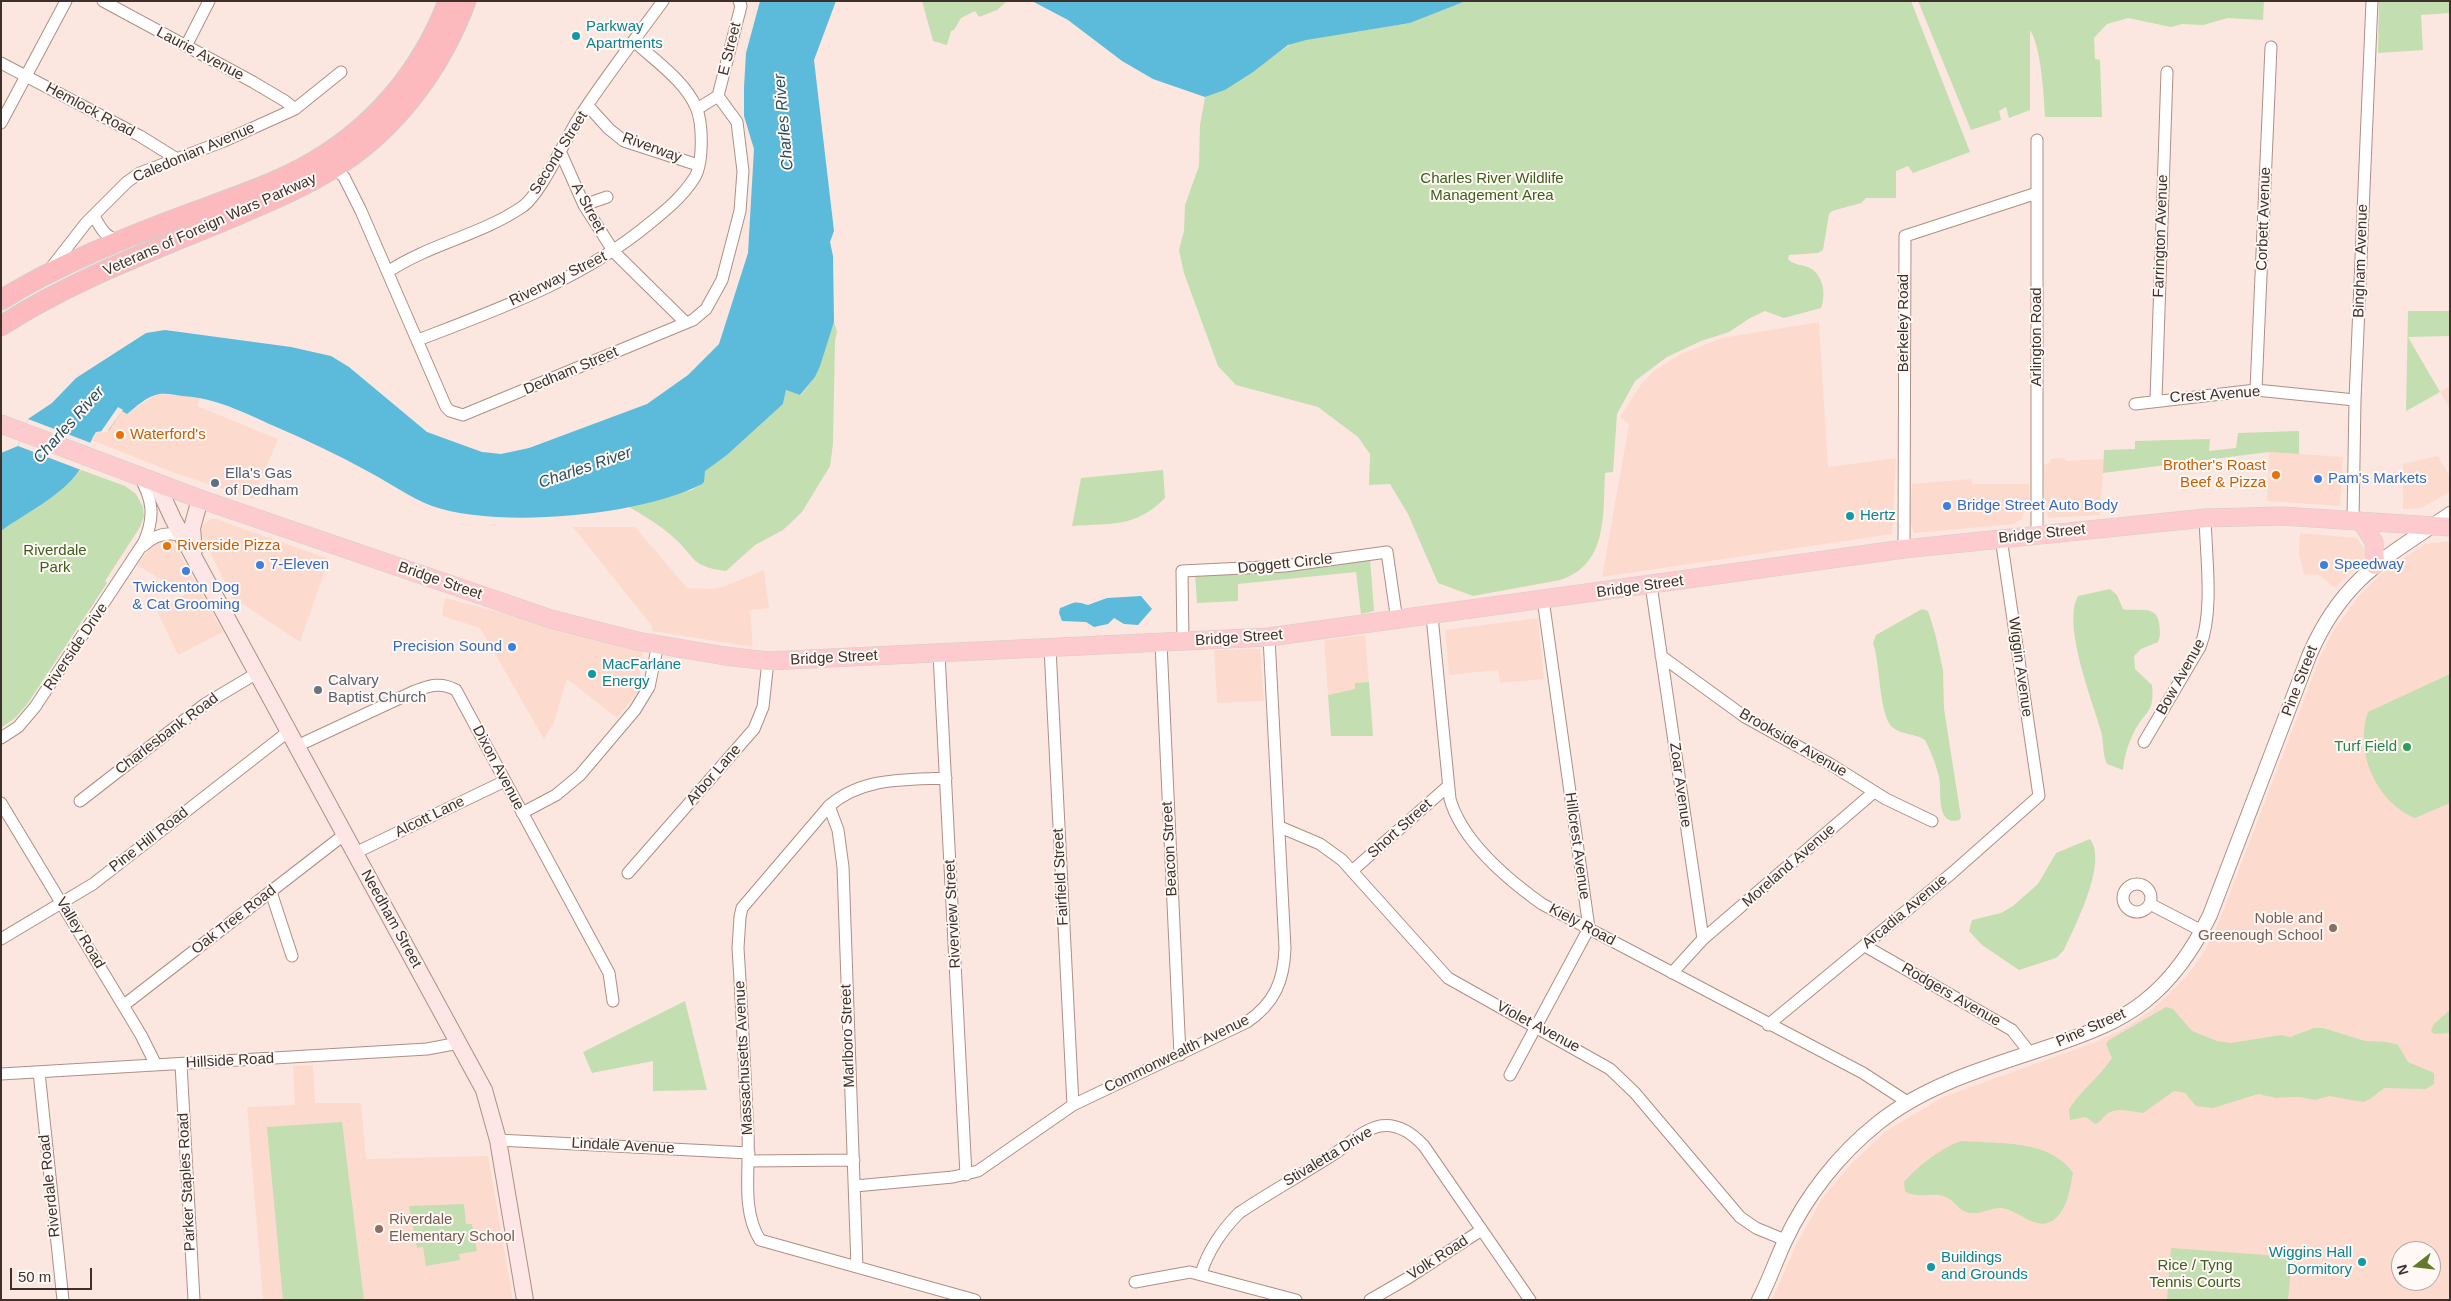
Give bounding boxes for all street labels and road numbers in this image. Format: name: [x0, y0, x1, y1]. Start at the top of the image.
street label: E Street: [715, 21, 745, 77]
street label: Laurie Avenue: [153, 23, 247, 85]
street label: Hemlock Road: [42, 79, 138, 141]
street label: Second Street: [526, 108, 592, 198]
street label: Caledonian Avenue: [130, 119, 258, 187]
street label: Riverway: [620, 129, 684, 167]
street label: Corbett Avenue: [2253, 167, 2275, 271]
street label: Veterans of Foreign Wars Parkway: [101, 170, 319, 280]
street label: Farrington Avenue: [2150, 174, 2172, 298]
street label: A Street: [567, 180, 609, 236]
street label: Bingham Avenue: [2350, 204, 2372, 318]
street label: Riverway Street: [506, 248, 610, 310]
street label: Berkeley Road: [1895, 274, 1913, 372]
street label: Arlington Road: [2028, 287, 2046, 387]
street label: Dedham Street: [521, 343, 621, 399]
street label: Crest Avenue: [2169, 383, 2261, 407]
street label: Bridge Street: [1998, 520, 2086, 548]
street label: Doggett Circle: [1237, 550, 1333, 578]
street label: Bridge Street: [396, 558, 484, 604]
street label: Bridge Street: [1595, 572, 1685, 602]
street label: Riverside Drive: [40, 600, 112, 694]
street label: Wiggin Avenue: [2004, 616, 2036, 718]
street label: Bridge Street: [1195, 626, 1283, 650]
street label: Bow Avenue: [2153, 636, 2209, 718]
street label: Pine Street: [2278, 643, 2322, 719]
street label: Bridge Street: [790, 647, 878, 669]
street label: Charlesbank Road: [112, 689, 222, 779]
street label: Brookside Avenue: [1736, 705, 1850, 781]
street label: Dixon Avenue: [468, 723, 528, 813]
street label: Arbor Lane: [683, 741, 745, 809]
street label: Zoar Avenue: [1665, 741, 1695, 829]
street label: Hillcrest Avenue: [1561, 791, 1593, 901]
street label: Alcott Lane: [392, 792, 468, 842]
street label: Short Street: [1364, 796, 1436, 862]
street label: Beacon Street: [1159, 801, 1181, 897]
street label: Pine Hill Road: [106, 804, 192, 876]
street label: Moreland Avenue: [1739, 821, 1839, 911]
street label: Fairfield Street: [1049, 828, 1073, 926]
street label: Riverview Street: [941, 859, 965, 969]
street label: Needham Street: [357, 867, 425, 971]
street label: Arcadia Avenue: [1859, 871, 1951, 953]
street label: Oak Tree Road: [188, 882, 280, 958]
street label: Valley Road: [52, 894, 108, 972]
street label: Kiely Road: [1546, 900, 1618, 950]
street label: Rodgers Avenue: [1898, 959, 2004, 1031]
street label: Massachusetts Avenue: [731, 980, 757, 1136]
street label: Marlboro Street: [837, 984, 859, 1088]
street label: Violet Avenue: [1493, 997, 1583, 1057]
street label: Pine Street: [2053, 1005, 2129, 1051]
street label: Commonwealth Avenue: [1102, 1011, 1252, 1097]
street label: Hillside Road: [185, 1050, 275, 1072]
street label: Parker Staples Road: [174, 1112, 200, 1252]
street label: Stivaletta Drive: [1280, 1123, 1376, 1191]
street label: Riverdale Road: [36, 1134, 64, 1238]
street label: Lindale Avenue: [571, 1134, 675, 1158]
street label: Volk Road: [1404, 1232, 1472, 1284]

